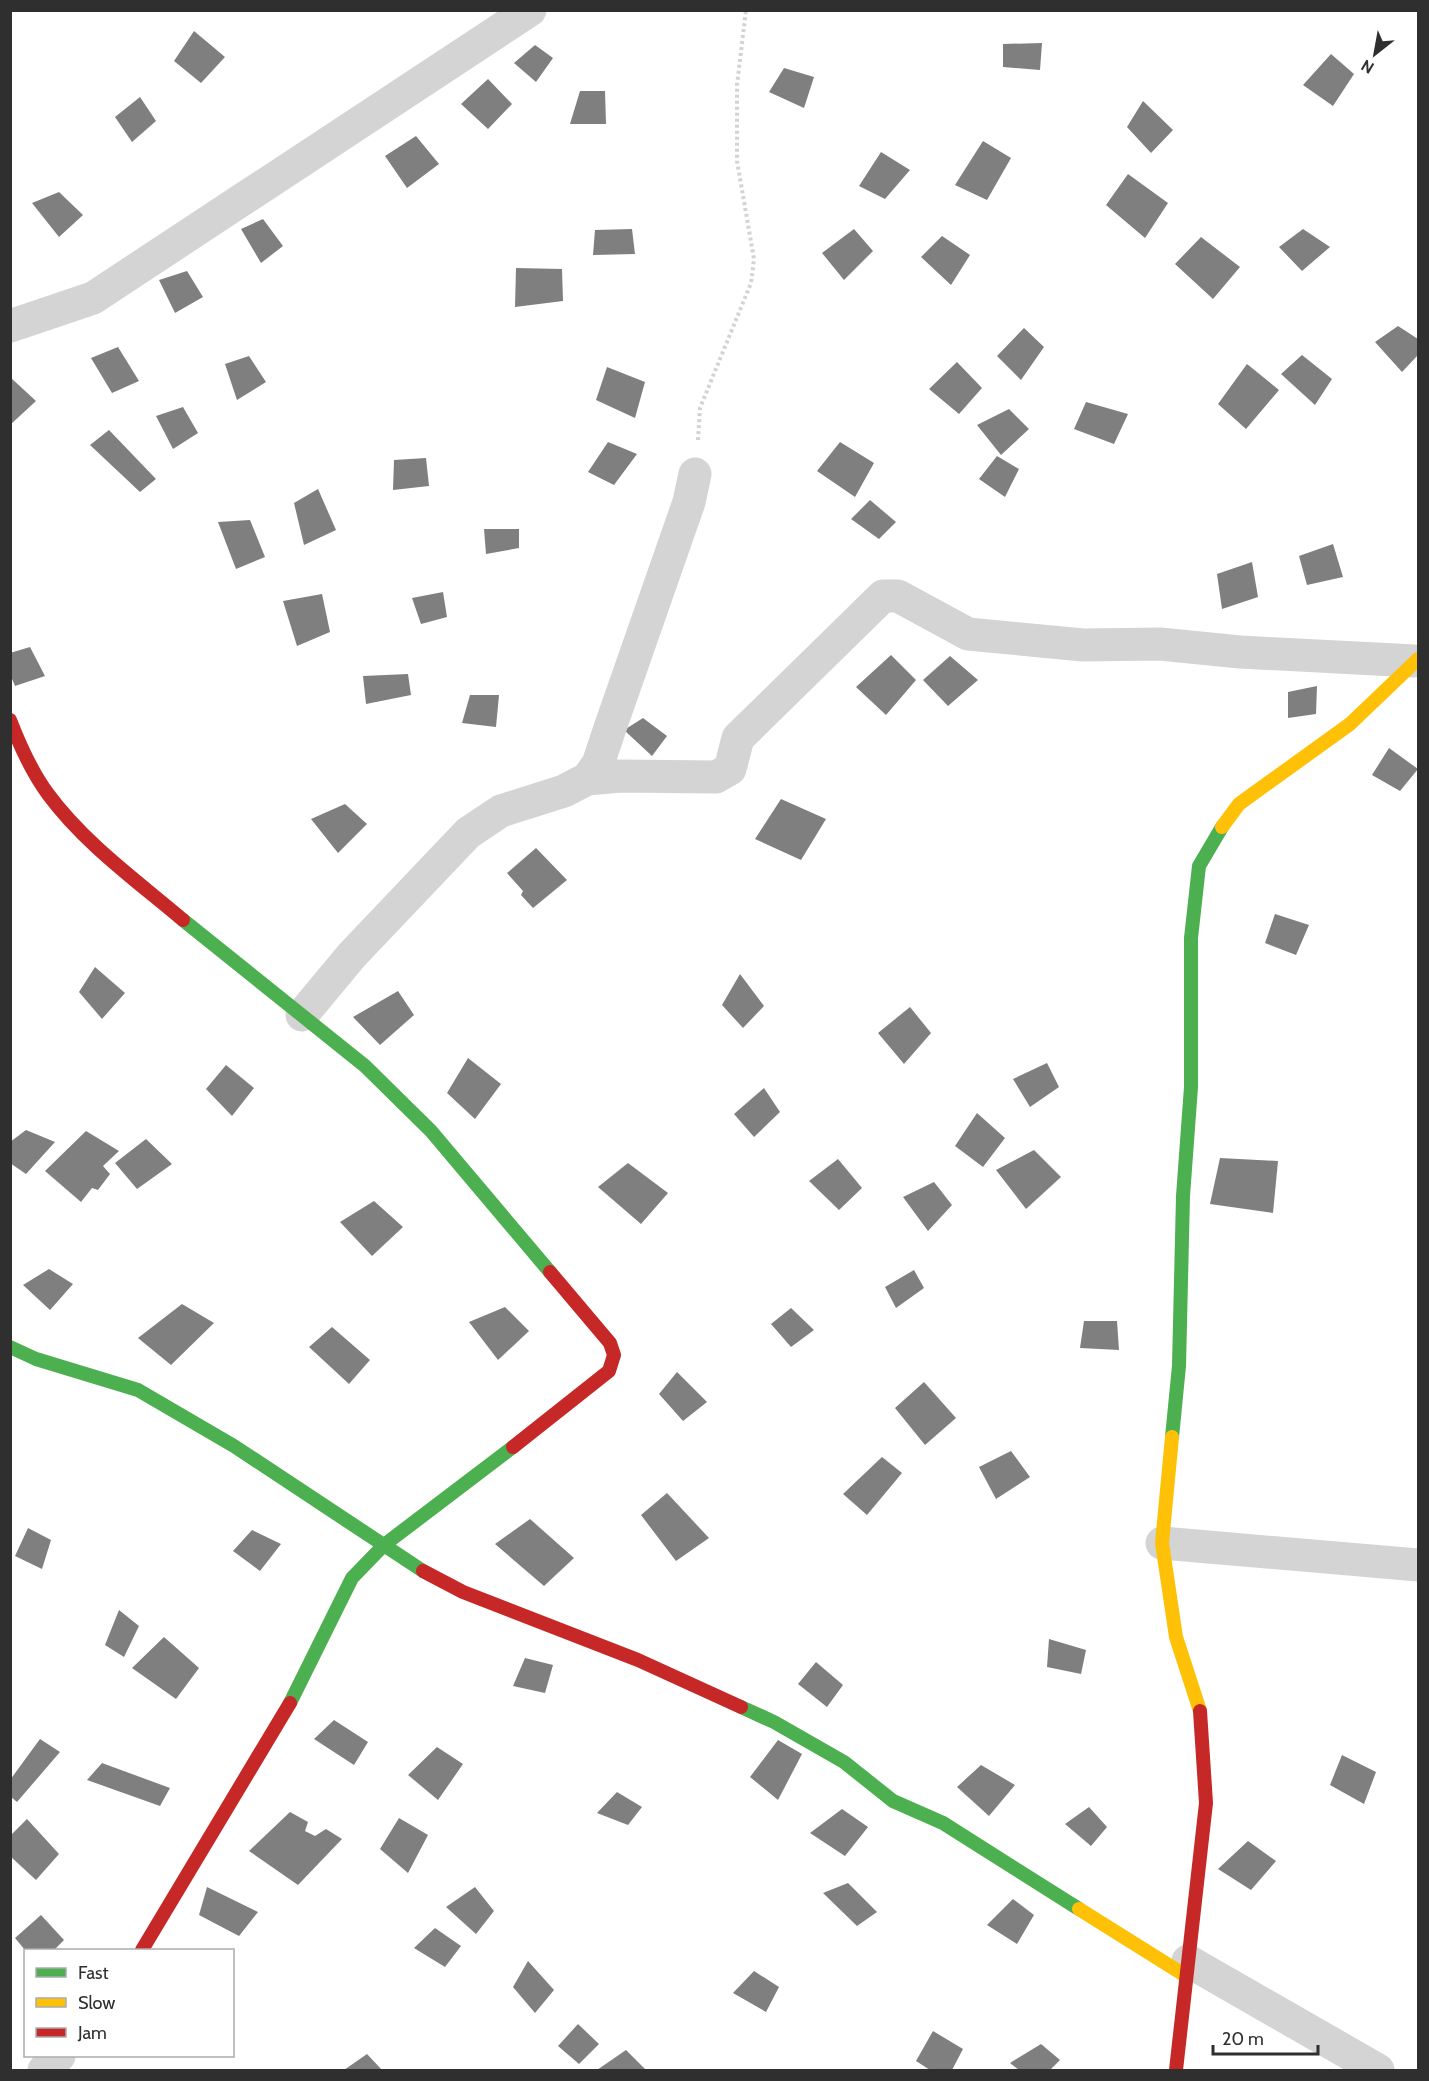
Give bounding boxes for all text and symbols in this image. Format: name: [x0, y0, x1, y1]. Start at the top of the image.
north arrow: [1345, 24, 1405, 84]
text: N: [1358, 55, 1377, 77]
legend: [24, 1949, 234, 2057]
text: Fast: [78, 1962, 109, 1984]
text: Slow: [78, 1992, 115, 2014]
scale bar: [1213, 2018, 1318, 2056]
text: Jam: [77, 2022, 107, 2044]
text: 20 m: [1222, 2028, 1264, 2050]

